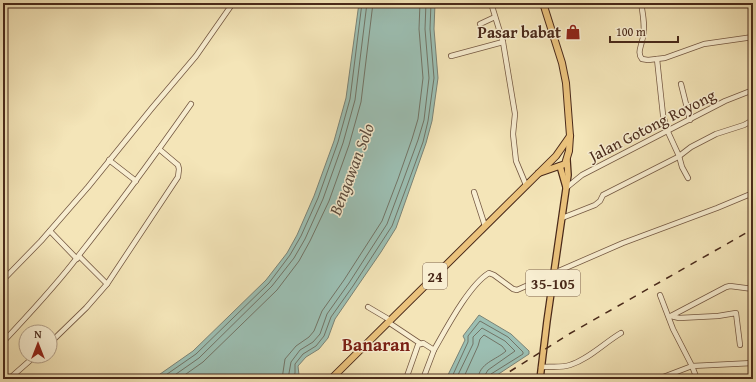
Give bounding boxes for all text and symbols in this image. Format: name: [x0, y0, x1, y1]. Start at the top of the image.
scale bar: [610, 18, 678, 44]
place label: Pasar babat: [478, 20, 561, 44]
shop icon: Pasar babat: [564, 23, 582, 41]
text: 100 m: [616, 23, 646, 40]
street label: Jalan Gotong Royong: [583, 83, 719, 168]
water label: Bengawan Solo: [322, 119, 380, 220]
road number: 24: [423, 263, 447, 289]
road number: 35-105: [526, 270, 580, 296]
north arrow: [18, 324, 58, 364]
text: N: [34, 326, 42, 342]
district label: Banaran: [342, 331, 410, 358]

